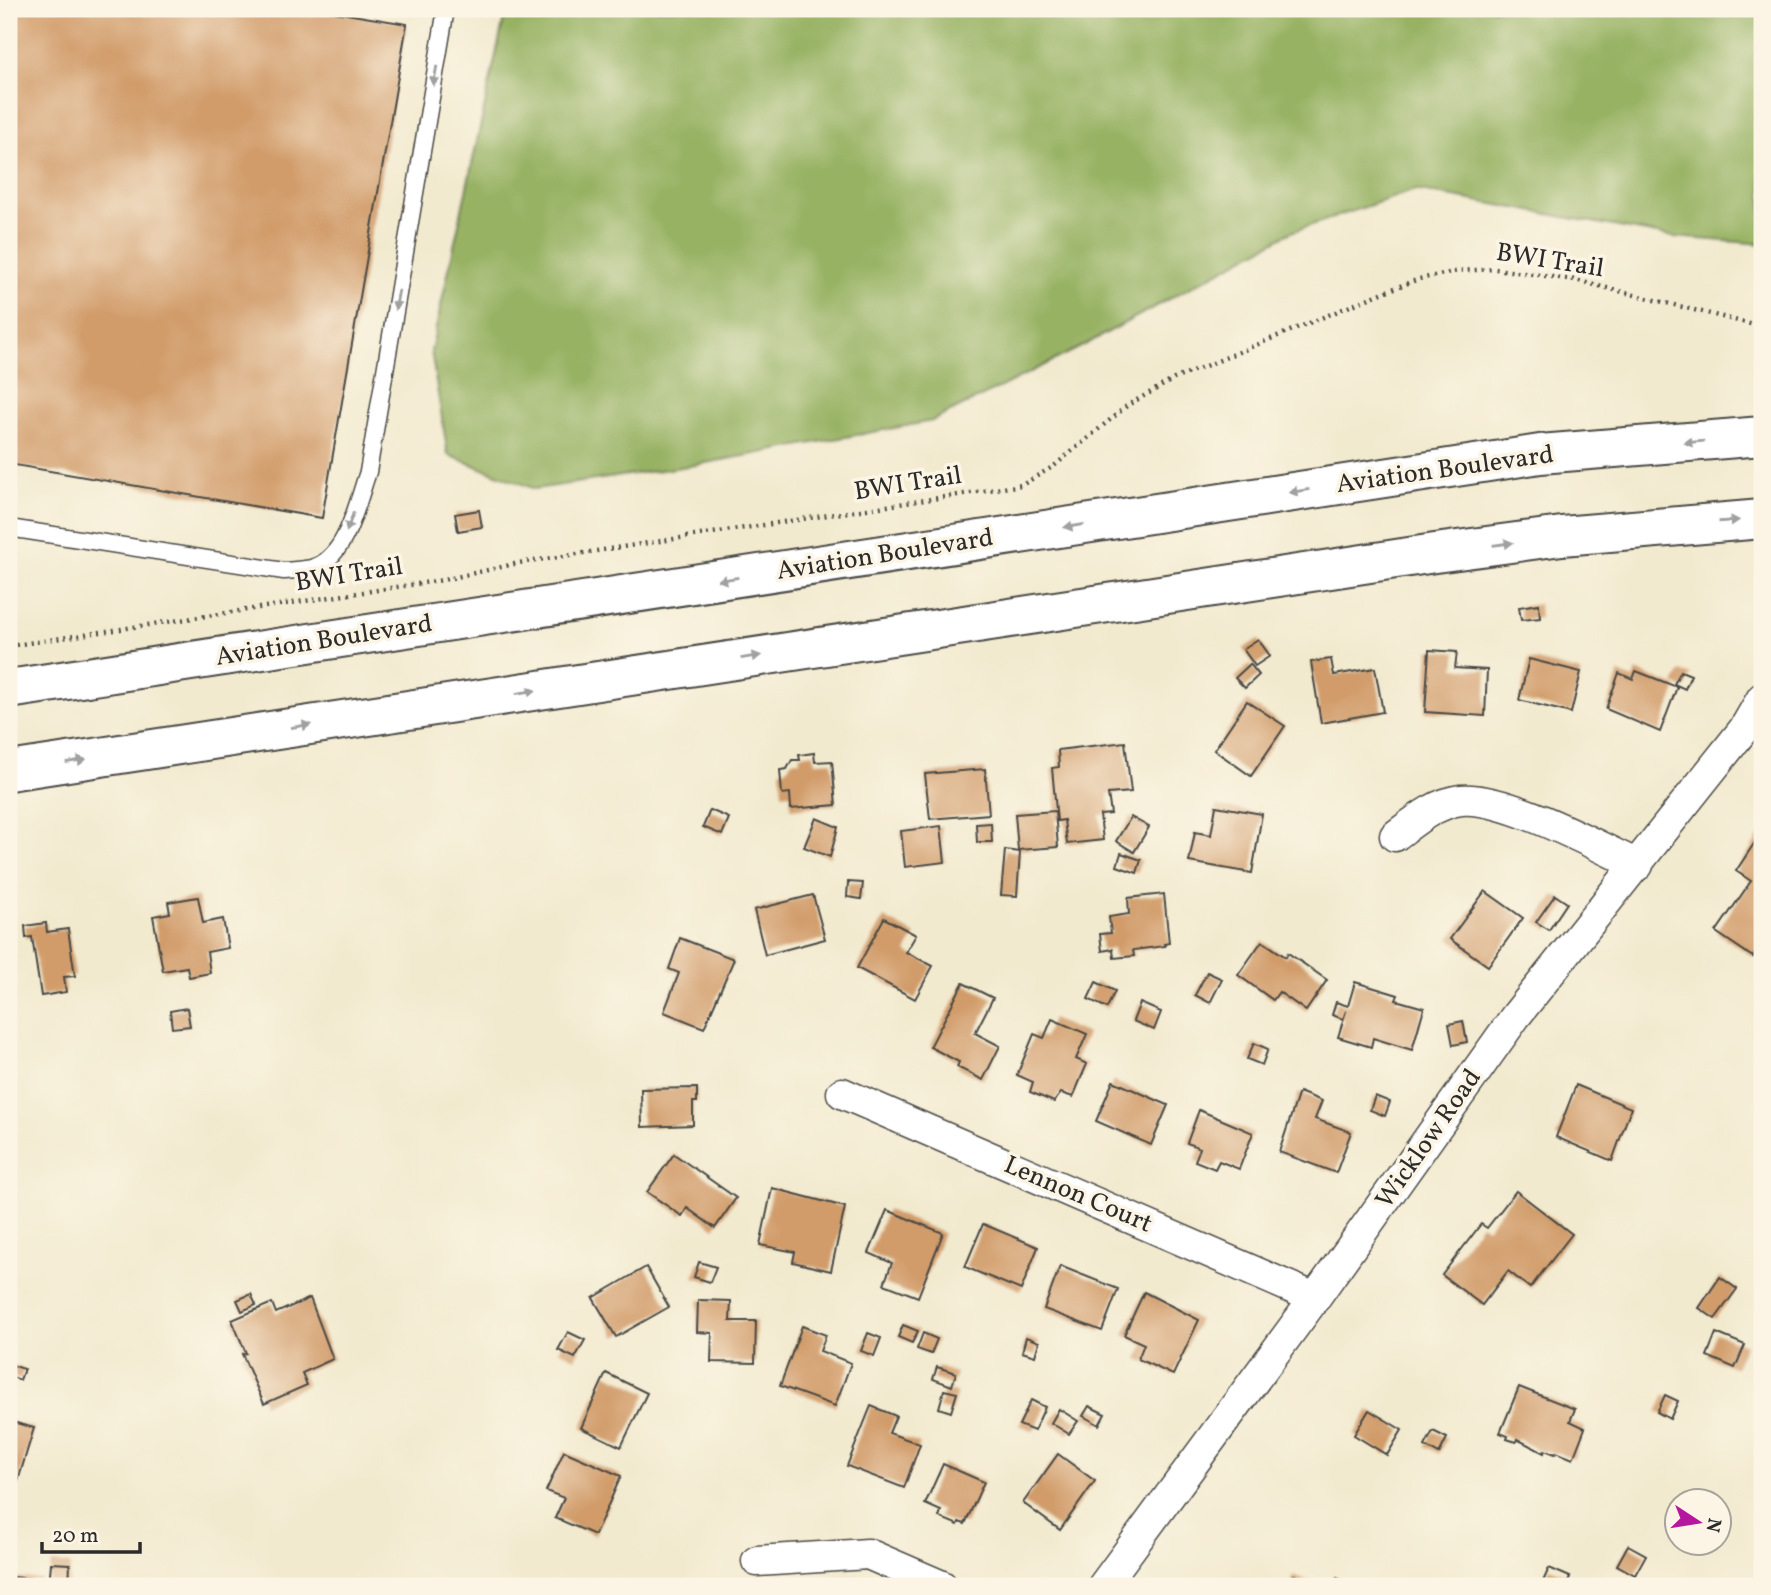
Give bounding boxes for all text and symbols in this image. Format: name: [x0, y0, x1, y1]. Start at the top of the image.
one-way arrow: [429, 65, 440, 87]
street label: BWI Trail: [1494, 235, 1606, 287]
one-way arrow: [391, 289, 402, 311]
street label: Aviation Boulevard: [1334, 437, 1556, 503]
one-way arrow: [1683, 437, 1705, 448]
street label: BWI Trail: [852, 458, 964, 510]
one-way arrow: [1287, 486, 1309, 497]
one-way arrow: [344, 512, 355, 533]
one-way arrow: [1718, 515, 1740, 526]
street label: Aviation Boulevard: [774, 520, 996, 590]
one-way arrow: [1063, 521, 1085, 532]
one-way arrow: [1492, 538, 1514, 549]
street label: BWI Trail: [293, 549, 405, 601]
one-way arrow: [717, 574, 739, 585]
street label: Aviation Boulevard: [213, 606, 435, 676]
one-way arrow: [740, 652, 762, 663]
one-way arrow: [515, 686, 537, 697]
one-way arrow: [290, 720, 312, 731]
one-way arrow: [65, 755, 87, 766]
street label: Wicklow Road: [1368, 1062, 1490, 1216]
street label: Lennon Court: [998, 1148, 1158, 1242]
north arrow: [1662, 1486, 1732, 1556]
scale bar: [42, 1511, 140, 1555]
text: N: [1698, 1516, 1727, 1535]
text: 20 m: [52, 1522, 98, 1551]

